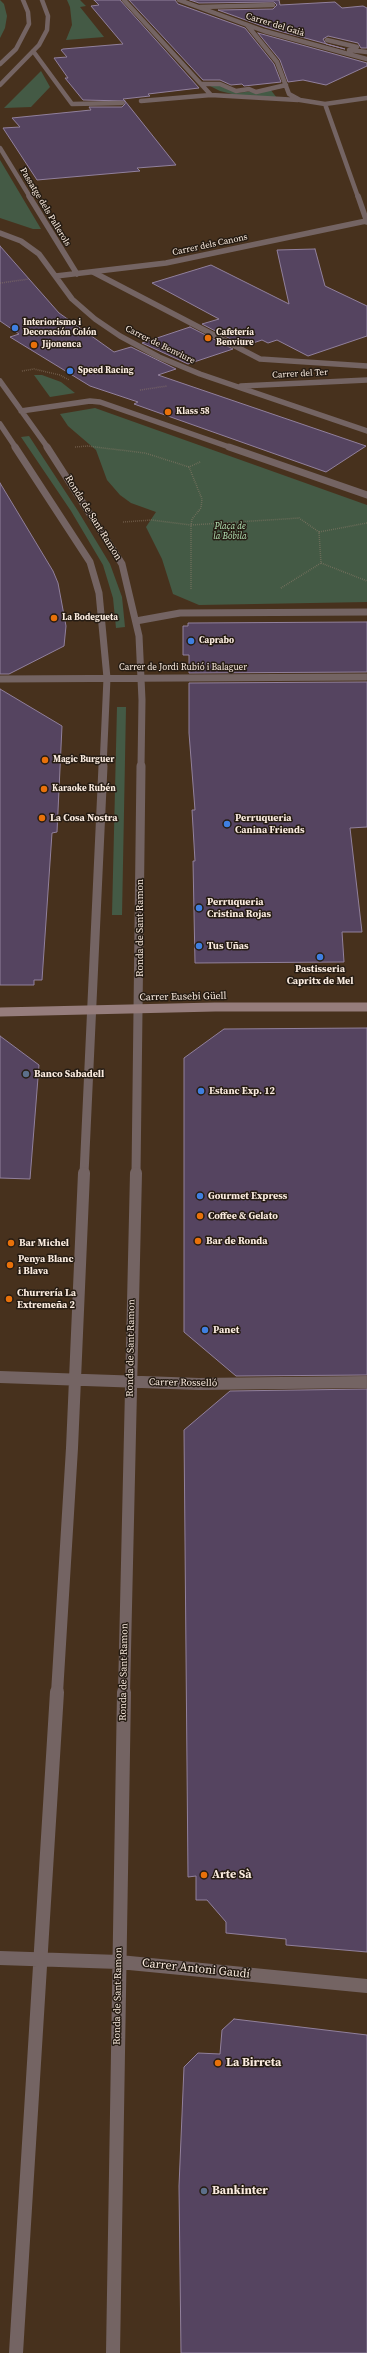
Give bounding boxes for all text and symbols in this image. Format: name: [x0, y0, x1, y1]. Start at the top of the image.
street label: Carrer del Gaià: [244, 11, 306, 39]
street label: Passatge dels Pallerols: [17, 166, 73, 248]
street label: Carrer dels Canons: [171, 232, 249, 258]
place label: Interiorismo i Decoración Colón: [23, 318, 97, 339]
marker: Interiorismo i Decoración Colón: [10, 323, 20, 333]
street label: Carrer de Benviure: [123, 323, 197, 367]
place label: Cafetería Benviure: [216, 328, 254, 349]
marker: Cafetería Benviure: [203, 333, 213, 343]
marker: Jijonenca: [29, 340, 39, 350]
place label: Jijonenca: [42, 340, 81, 350]
marker: Speed Racing: [65, 366, 75, 376]
place label: Speed Racing: [78, 366, 134, 376]
street label: Carrer del Ter: [272, 367, 328, 381]
marker: Klass 58: [163, 407, 173, 417]
place label: Klass 58: [176, 407, 210, 417]
street label: Ronda de Sant Ramon: [62, 473, 124, 563]
park label: Plaça de la Bóbila: [213, 522, 247, 543]
marker: La Bodegueta: [49, 613, 59, 623]
place label: La Bodegueta: [62, 613, 118, 623]
marker: Caprabo: [186, 636, 196, 646]
place label: Caprabo: [199, 636, 234, 646]
street label: Carrer de Jordi Rubió i Balaguer: [119, 663, 247, 673]
marker: Magic Burguer: [40, 755, 50, 765]
place label: Magic Burguer: [53, 755, 114, 765]
marker: Karaoke Rubén: [39, 784, 49, 794]
place label: Karaoke Rubén: [52, 784, 116, 794]
place label: La Cosa Nostra: [50, 812, 117, 824]
place label: Perruqueria Canina Friends: [235, 812, 305, 836]
marker: La Cosa Nostra: [37, 813, 47, 823]
marker: Perruqueria Canina Friends: [222, 819, 232, 829]
street label: Ronda de Sant Ramon: [134, 879, 146, 977]
place label: Perruqueria Cristina Rojas: [207, 896, 271, 920]
marker: Perruqueria Cristina Rojas: [194, 903, 204, 913]
place label: Tus Uñas: [207, 940, 249, 952]
marker: Tus Uñas: [194, 941, 204, 951]
marker: Pastisseria Capritx de Mel: [315, 952, 325, 962]
place label: Pastisseria Capritx de Mel: [287, 963, 353, 986]
street label: Carrer Eusebi Güell: [139, 990, 227, 1004]
place label: Banco Sabadell: [34, 1068, 104, 1080]
marker: Banco Sabadell: [21, 1069, 31, 1079]
place label: Estanc Exp. 12: [209, 1085, 275, 1097]
marker: Estanc Exp. 12: [196, 1086, 206, 1096]
place label: Gourmet Express: [208, 1190, 287, 1202]
marker: Gourmet Express: [195, 1191, 205, 1201]
place label: Coffee & Gelato: [208, 1210, 278, 1222]
marker: Coffee & Gelato: [195, 1211, 205, 1221]
place label: Bar de Ronda: [206, 1235, 268, 1247]
marker: Bar de Ronda: [193, 1236, 203, 1246]
place label: Bar Michel: [19, 1237, 69, 1249]
marker: Bar Michel: [6, 1238, 16, 1248]
place label: Penya Blanc i Blava: [18, 1253, 74, 1276]
marker: Penya Blanc i Blava: [5, 1260, 15, 1270]
place label: Churrería La Extremeña 2: [17, 1287, 76, 1310]
marker: Churrería La Extremeña 2: [4, 1294, 14, 1304]
street label: Ronda de Sant Ramon: [124, 1299, 138, 1397]
place label: Panet: [213, 1324, 239, 1336]
marker: Panet: [200, 1325, 210, 1335]
street label: Carrer Rosselló: [149, 1376, 217, 1390]
street label: Ronda de Sant Ramon: [117, 1623, 131, 1721]
place label: Arte Sà: [212, 1868, 252, 1882]
marker: Arte Sà: [199, 1870, 209, 1880]
street label: Ronda de Sant Ramon: [111, 1947, 125, 2045]
street label: Carrer Antoni Gaudí: [141, 1956, 251, 1982]
place label: La Birreta: [226, 2056, 281, 2070]
marker: La Birreta: [213, 2058, 223, 2068]
place label: Bankinter: [212, 2184, 268, 2198]
marker: Bankinter: [199, 2186, 209, 2196]

